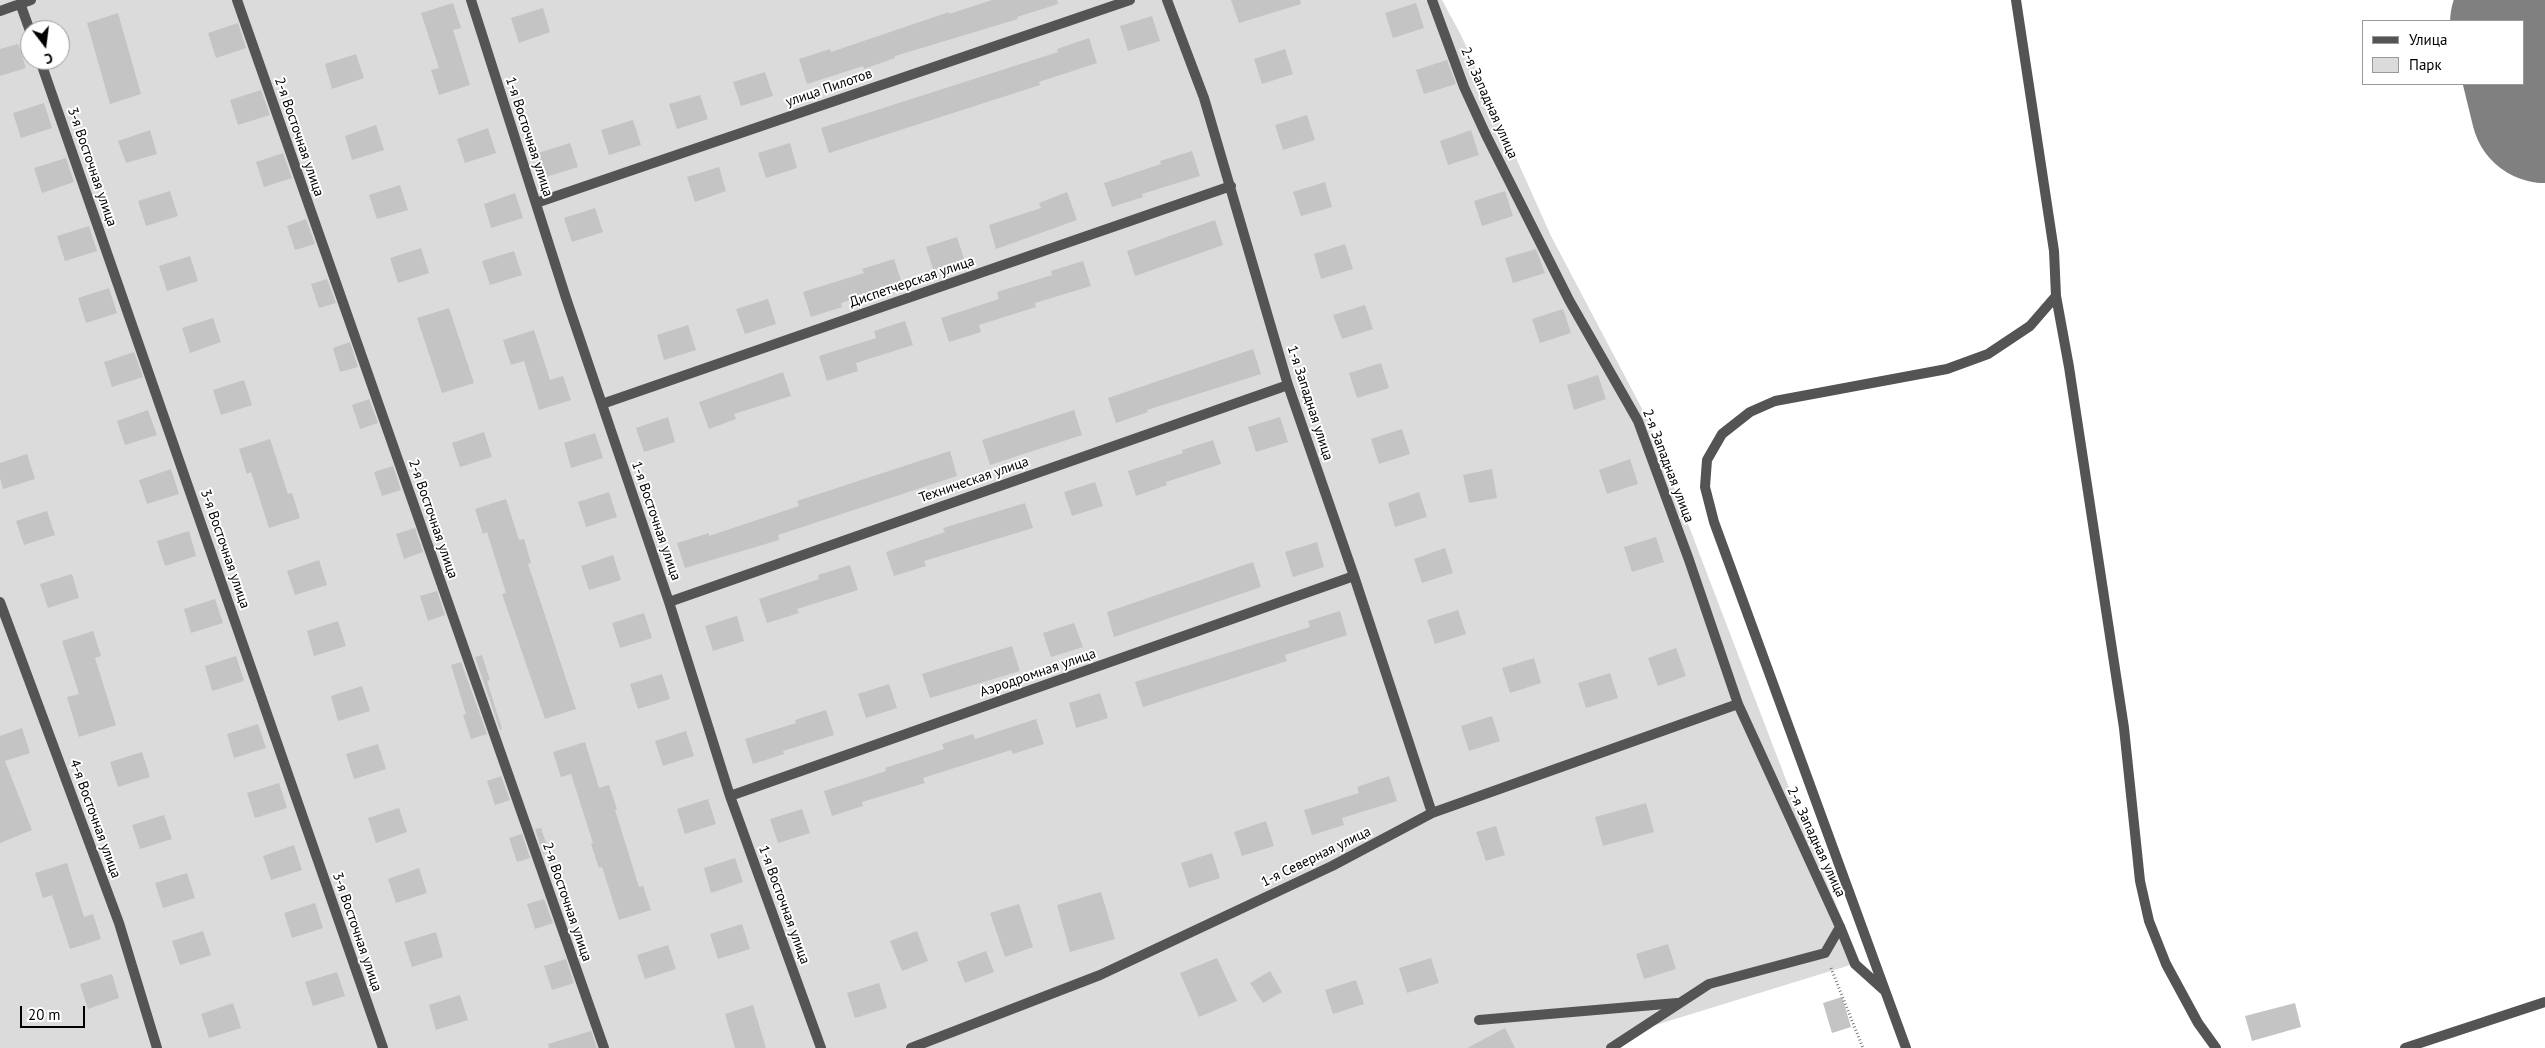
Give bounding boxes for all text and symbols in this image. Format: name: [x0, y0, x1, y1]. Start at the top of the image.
north arrow: [20, 20, 70, 70]
legend: [2362, 20, 2525, 85]
text: Улица: [2409, 30, 2447, 49]
street label: 2-я Западная улица: [1457, 45, 1521, 161]
text: С: [43, 49, 55, 68]
text: Парк: [2409, 55, 2442, 74]
street label: улица Пилотов: [784, 65, 874, 111]
street label: 2-я Восточная улица: [271, 75, 327, 199]
street label: 1-я Восточная улица: [502, 75, 556, 199]
street label: 3-я Восточная улица: [64, 105, 120, 229]
street label: Диспетчерская улица: [847, 253, 977, 311]
street label: 1-я Западная улица: [1283, 343, 1337, 463]
street label: 2-я Западная улица: [1639, 407, 1697, 525]
street label: Техническая улица: [917, 453, 1031, 507]
street label: 2-я Восточная улица: [405, 457, 461, 581]
street label: 1-я Восточная улица: [628, 459, 684, 583]
street label: 3-я Восточная улица: [197, 487, 253, 611]
street label: Аэродромная улица: [978, 645, 1098, 701]
street label: 4-я Восточная улица: [66, 757, 124, 881]
street label: 2-я Западная улица: [1783, 784, 1849, 900]
street label: 1-я Северная улица: [1258, 823, 1374, 891]
street label: 2-я Восточная улица: [539, 840, 595, 964]
street label: 1-я Восточная улица: [755, 843, 813, 967]
street label: 3-я Восточная улица: [329, 870, 385, 994]
scale bar: [22, 996, 88, 1028]
text: 20 m: [28, 1005, 61, 1024]

